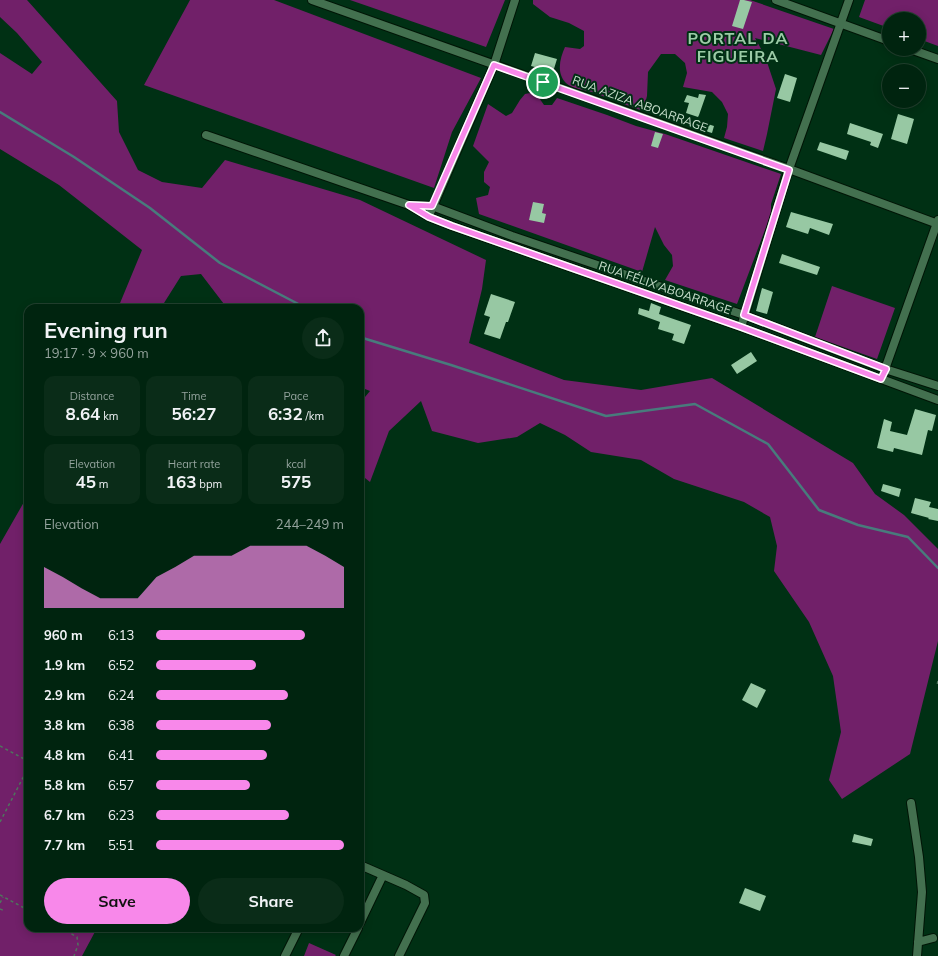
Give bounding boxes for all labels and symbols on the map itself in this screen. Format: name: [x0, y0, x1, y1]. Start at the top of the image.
district label: PORTAL DA FIGUEIRA: [687, 28, 789, 66]
pin: [526, 65, 560, 99]
street label: RUA AZIZA ABOARRAGE: [571, 72, 710, 135]
street label: RUA FÉLIX ABOARRAGE: [597, 258, 733, 317]

